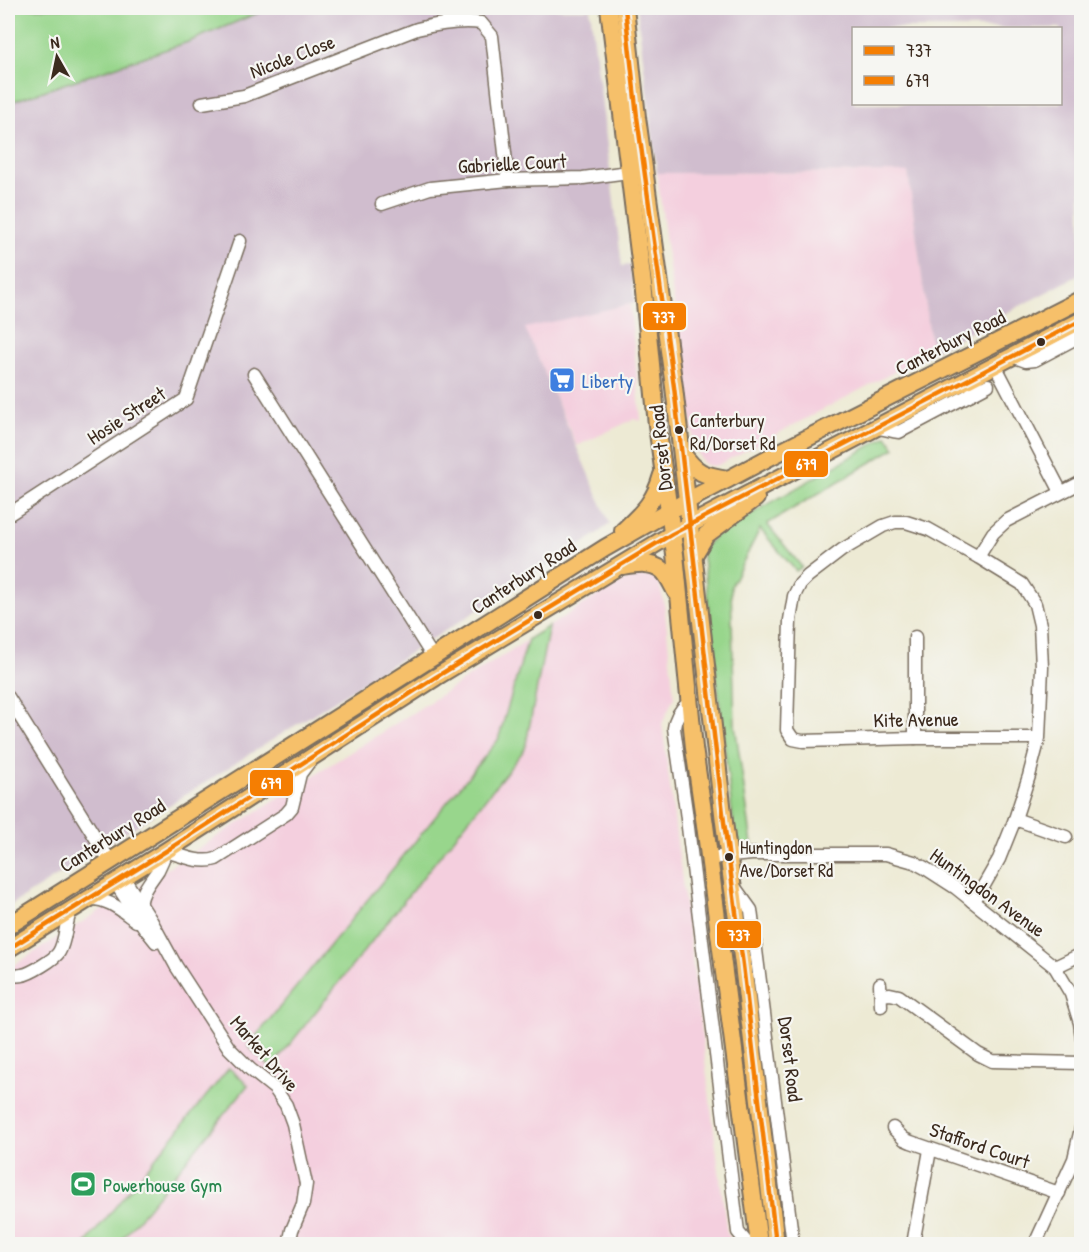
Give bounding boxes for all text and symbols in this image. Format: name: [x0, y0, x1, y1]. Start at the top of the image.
north arrow: [27, 27, 87, 87]
street label: Nicole Close: [246, 27, 338, 85]
legend: [852, 27, 1062, 105]
text: N: [49, 31, 61, 54]
text: 737: [906, 38, 932, 63]
text: 679: [906, 68, 929, 93]
street label: Gabrielle Court: [457, 147, 568, 179]
line badge: 737: [642, 302, 687, 331]
street label: Canterbury Road: [890, 303, 1010, 381]
text: 737: [651, 306, 676, 328]
unlabelled marker: [1035, 336, 1047, 348]
supermarket icon: Liberty: [547, 365, 577, 395]
place label: Liberty: [582, 367, 633, 394]
street label: Hosie Street: [81, 379, 171, 450]
street label: Dorset Road: [642, 404, 678, 492]
place label: Canterbury Rd/Dorset Rd: [690, 408, 775, 456]
marker: Canterbury Rd/Dorset Rd: [673, 424, 685, 436]
line badge: 679: [783, 450, 829, 478]
text: 679: [796, 453, 816, 475]
street label: Canterbury Road: [465, 532, 581, 620]
unlabelled marker: [532, 609, 544, 621]
street label: Kite Avenue: [873, 705, 959, 733]
line badge: 679: [249, 769, 294, 797]
text: 679: [261, 772, 281, 794]
street label: Canterbury Road: [54, 792, 170, 878]
place label: Huntingdon Ave/Dorset Rd: [740, 835, 833, 883]
street label: Huntingdon Avenue: [925, 841, 1051, 943]
marker: Huntingdon Ave/Dorset Rd: [723, 851, 735, 863]
line badge: 737: [716, 920, 762, 949]
text: 737: [726, 924, 751, 946]
street label: Market Drive: [224, 1009, 306, 1097]
street label: Dorset Road: [772, 1015, 810, 1103]
street label: Stafford Court: [926, 1115, 1035, 1175]
sports icon: Powerhouse Gym: [68, 1169, 98, 1199]
place label: Powerhouse Gym: [103, 1171, 222, 1198]

